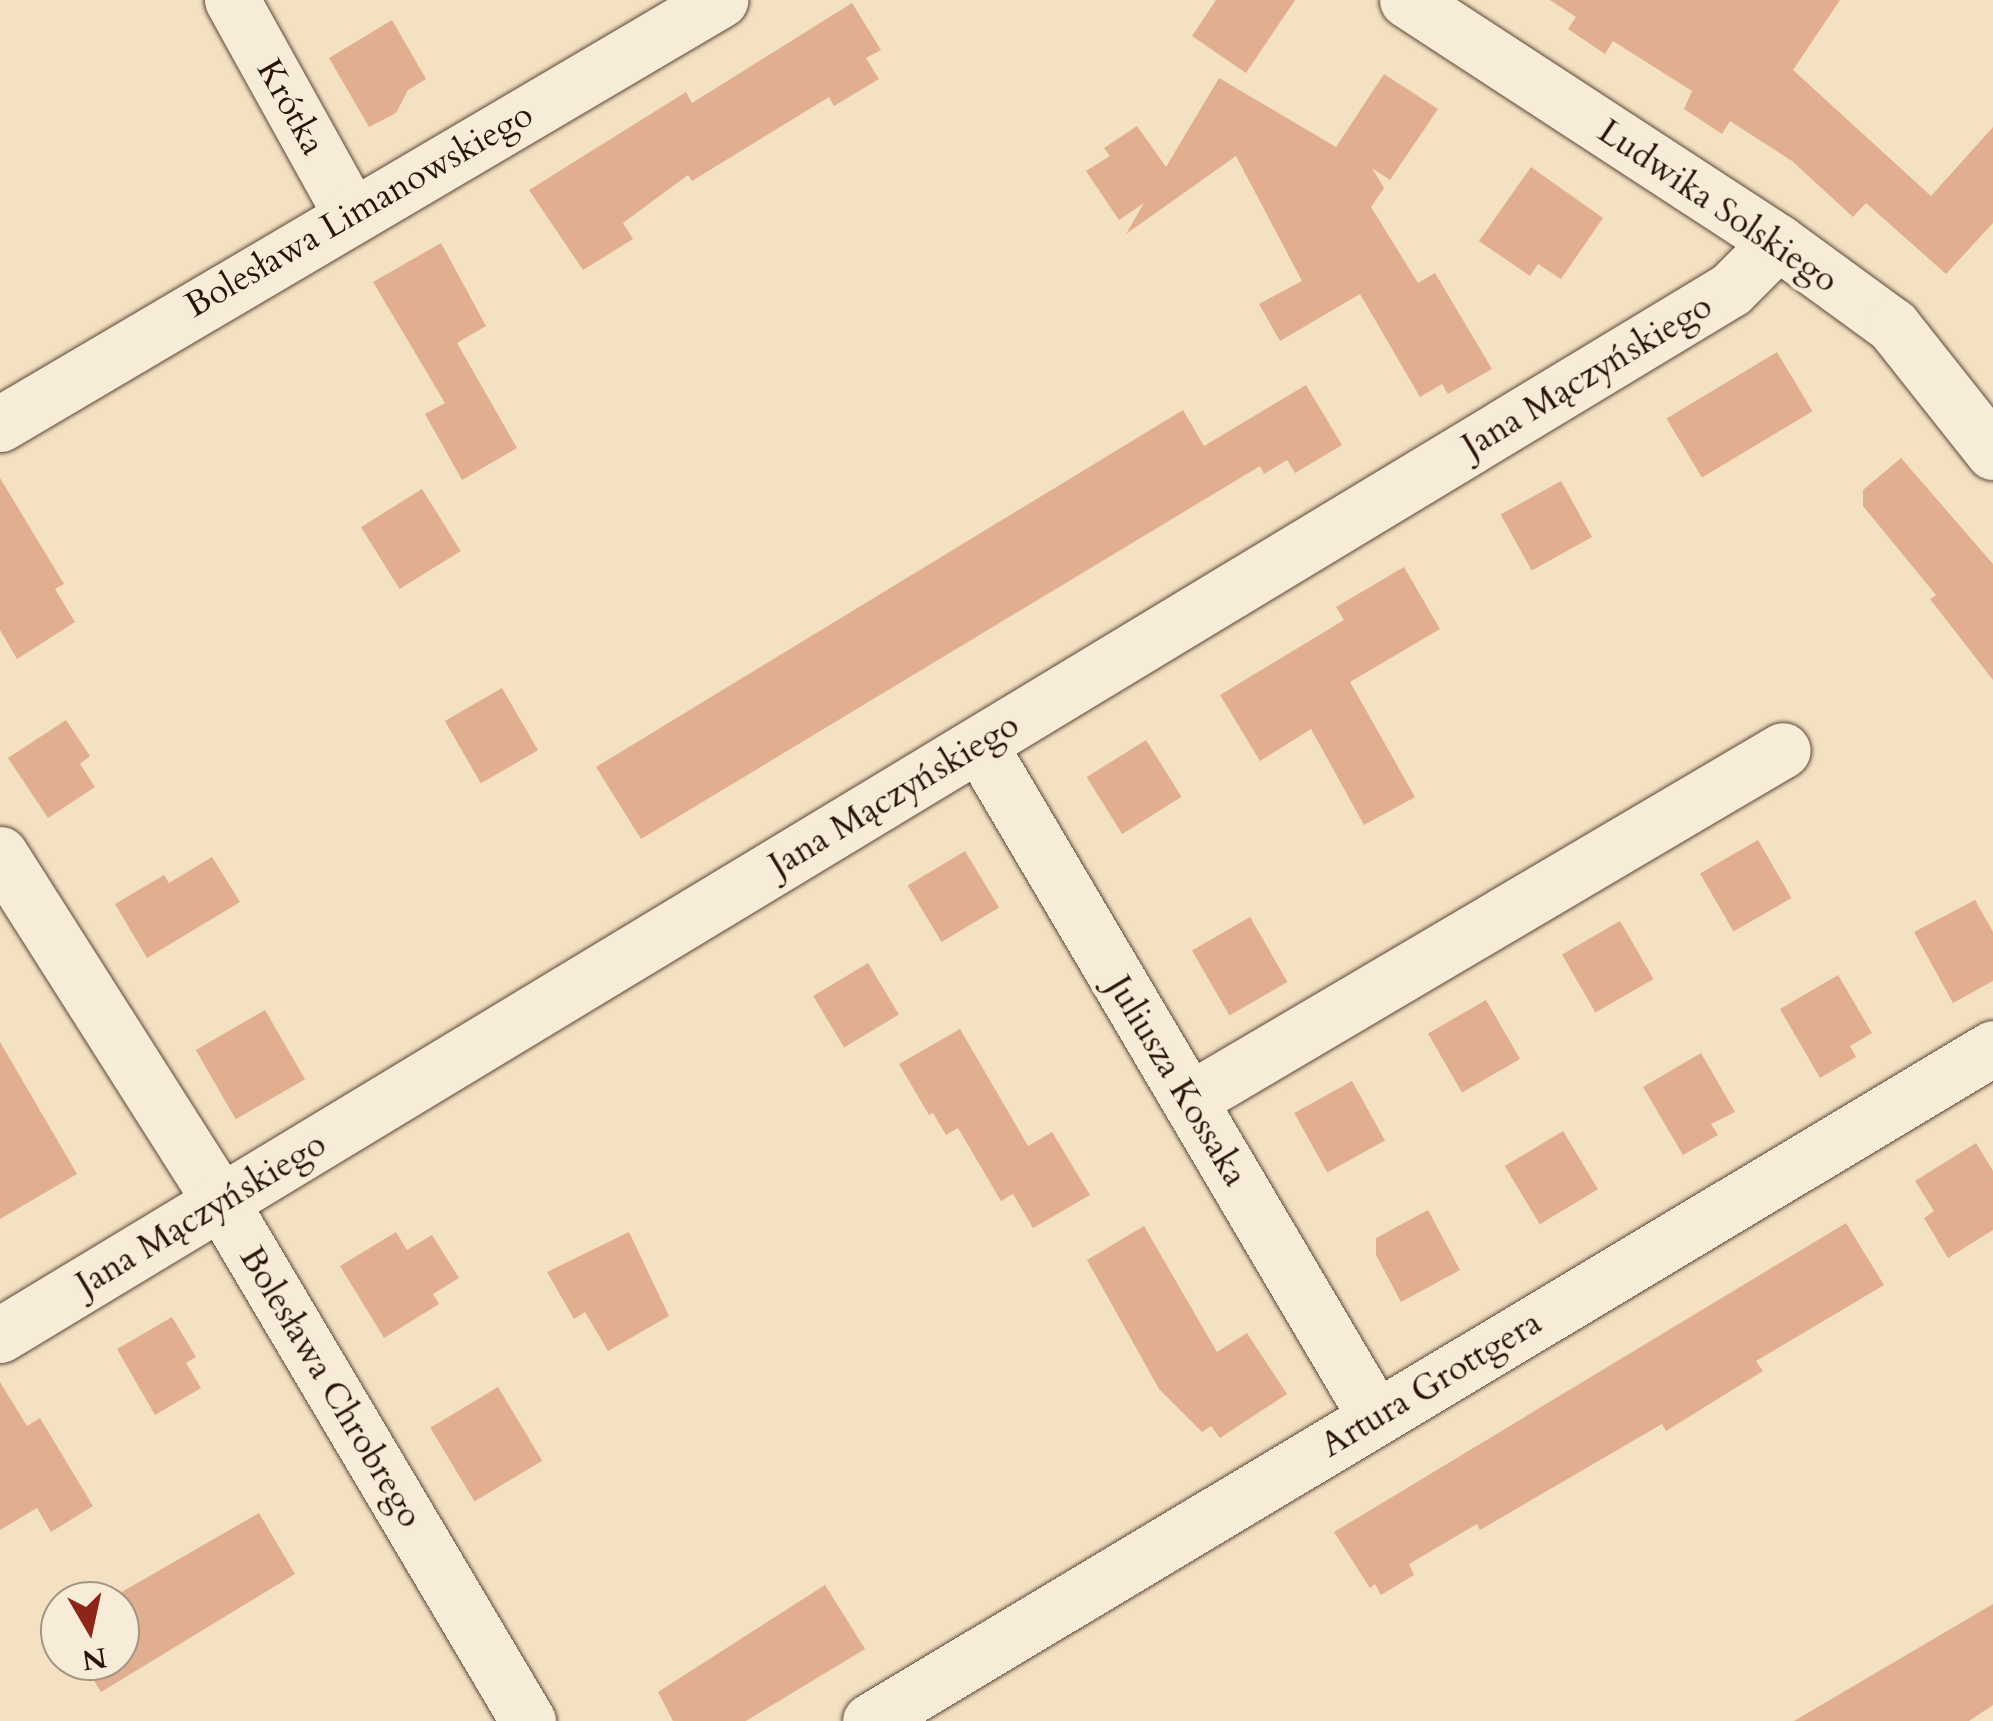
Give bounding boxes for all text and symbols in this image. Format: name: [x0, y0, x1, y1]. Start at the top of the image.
street label: Krótka: [248, 52, 334, 162]
street label: Bolesława Limanowskiego: [178, 93, 540, 327]
street label: Ludwika Solskiego: [1590, 110, 1846, 302]
street label: Jana Mączyńskiego: [1454, 285, 1720, 467]
street label: Jana Mączyńskiego: [761, 704, 1027, 886]
street label: Juliusza Kossaka: [1098, 968, 1256, 1194]
street label: Jana Mączyńskiego: [68, 1123, 334, 1305]
street label: Bolesława Chrobrego: [231, 1239, 431, 1535]
street label: Artura Grottgera: [1313, 1302, 1549, 1466]
north arrow: [40, 1581, 140, 1681]
text: N: [79, 1638, 109, 1679]

